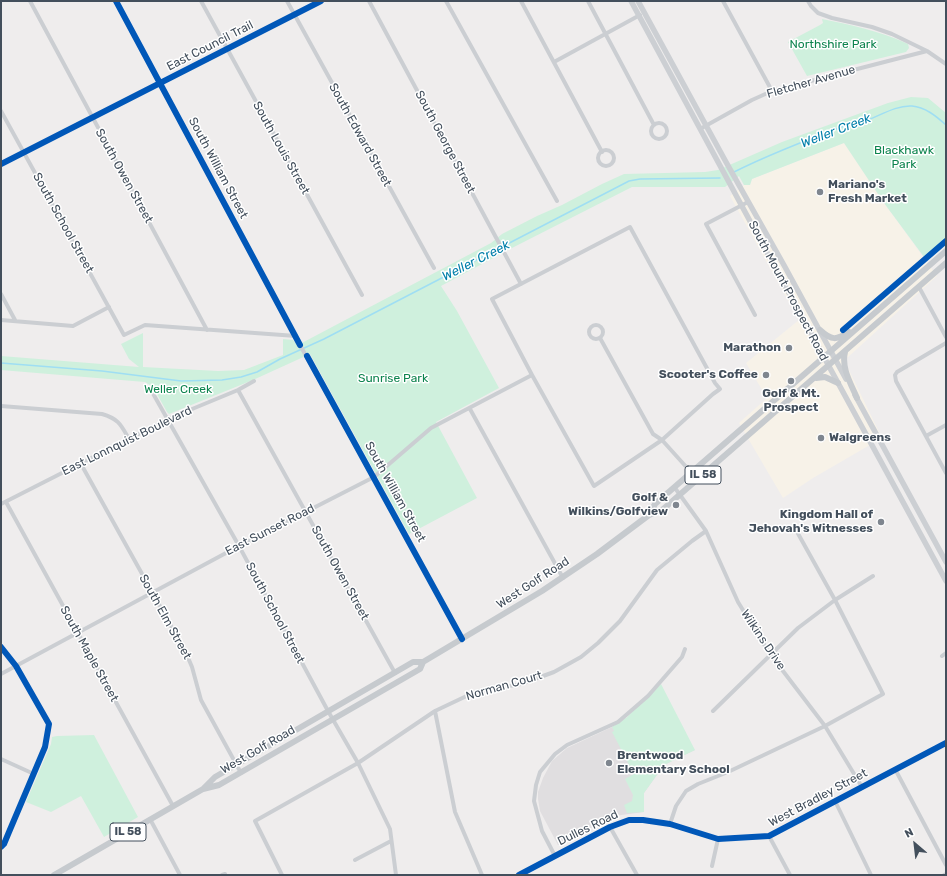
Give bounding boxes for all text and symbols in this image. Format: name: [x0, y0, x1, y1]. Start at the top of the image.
street label: East Council Trail: [164, 18, 256, 74]
park label: Northshire Park: [789, 38, 877, 52]
street label: Fletcher Avenue: [765, 62, 857, 102]
street label: South Edward Street: [326, 81, 394, 189]
street label: South George Street: [412, 88, 478, 196]
street label: South Louis Street: [250, 99, 312, 197]
water label: Weller Creek: [799, 110, 873, 152]
street label: South William Street: [185, 115, 251, 221]
street label: South Owen Street: [92, 126, 156, 226]
park label: Blackhawk Park: [874, 144, 934, 172]
street label: South School Street: [29, 170, 97, 276]
place label: Mariano's Fresh Market: [828, 178, 907, 206]
marker: Mariano's Fresh Market: [815, 187, 825, 197]
street label: South Mount Prospect Road: [745, 218, 831, 364]
water label: Weller Creek: [440, 237, 512, 285]
place label: Marathon: [723, 341, 781, 355]
marker: Marathon: [784, 343, 794, 353]
place label: Scooter's Coffee: [659, 368, 758, 382]
marker: Scooter's Coffee: [761, 370, 771, 380]
park label: Sunrise Park: [358, 372, 428, 386]
marker: Golf & Mt. Prospect: [786, 376, 796, 386]
park label: Weller Creek: [144, 383, 212, 397]
place label: Golf & Mt. Prospect: [762, 387, 820, 415]
street label: East Lonnquist Boulevard: [60, 403, 194, 479]
place label: Walgreens: [829, 431, 891, 445]
marker: Walgreens: [816, 433, 826, 443]
street label: South William Street: [361, 439, 429, 545]
road number: IL 58: [685, 466, 721, 484]
place label: Golf & Wilkins/Golfview: [568, 491, 668, 519]
marker: Golf & Wilkins/Golfview: [671, 500, 681, 510]
street label: East Sunset Road: [223, 501, 317, 559]
place label: Kingdom Hall of Jehovah's Witnesses: [749, 508, 873, 536]
marker: Kingdom Hall of Jehovah's Witnesses: [876, 517, 886, 527]
street label: South Owen Street: [308, 523, 372, 623]
street label: West Golf Road: [494, 554, 572, 612]
street label: South School Street: [242, 560, 308, 666]
street label: South Elm Street: [136, 572, 194, 662]
street label: South Maple Street: [57, 604, 121, 704]
street label: Wilkins Drive: [738, 607, 788, 673]
street label: Norman Court: [464, 668, 544, 704]
street label: West Golf Road: [218, 723, 298, 777]
place label: Brentwood Elementary School: [617, 749, 730, 777]
marker: Brentwood Elementary School: [604, 758, 614, 768]
street label: West Bradley Street: [766, 766, 870, 830]
street label: Dulles Road: [555, 807, 621, 849]
road number: IL 58: [110, 823, 146, 841]
north arrow: [895, 824, 935, 864]
text: N: [903, 825, 916, 841]

